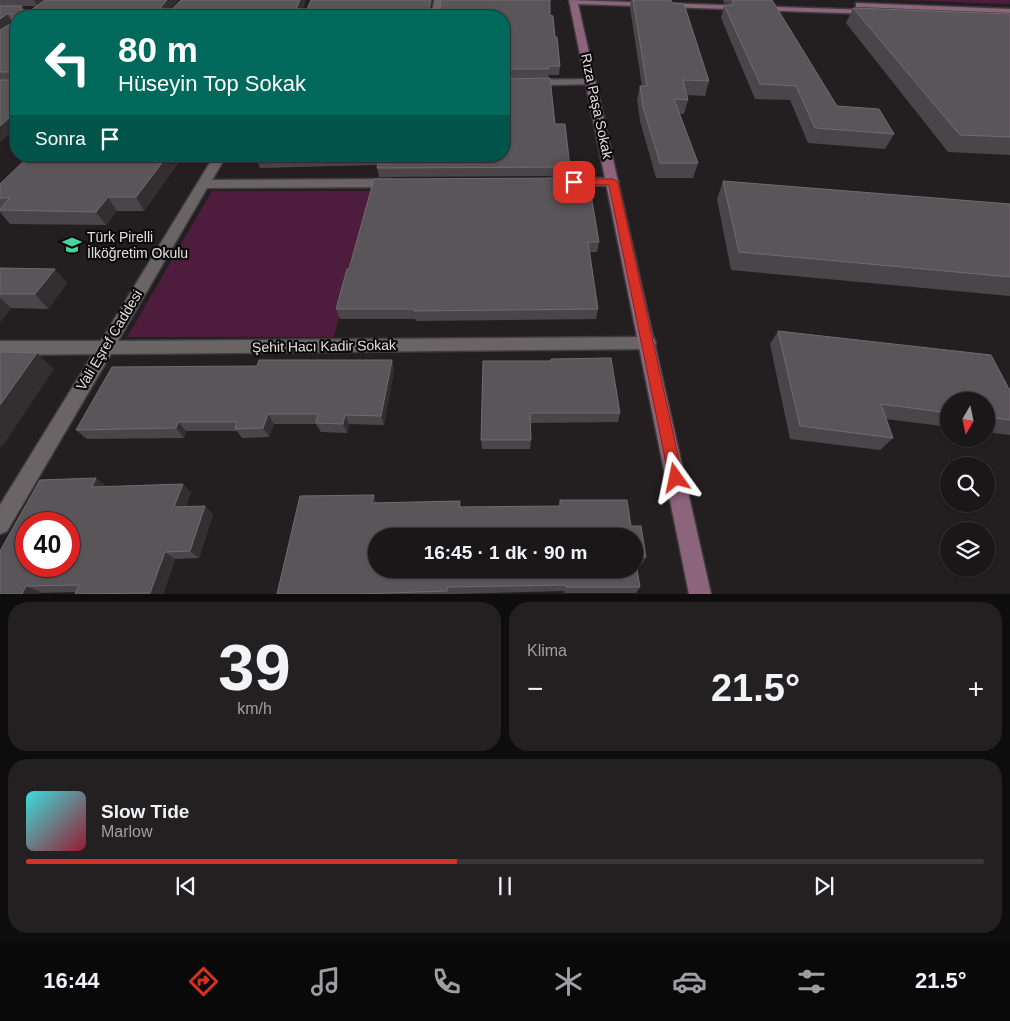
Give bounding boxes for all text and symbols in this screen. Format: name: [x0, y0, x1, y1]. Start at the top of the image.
icon: left: [35, 30, 100, 95]
text: 80 m: [118, 30, 198, 69]
street label: Rıza Paşa Sokak: [578, 52, 616, 161]
text: Hüseyin Top Sokak: [118, 71, 306, 96]
icon: arrive: [96, 125, 124, 153]
text: Sonra: [35, 128, 86, 149]
pin: [553, 161, 595, 203]
icon: arrive: [560, 168, 588, 196]
place label: Türk Pirelli İlköğretim Okulu: [87, 229, 188, 261]
school or university icon: Türk Pirelli İlköğretim Okulu: [61, 234, 83, 256]
street label: Vali Eşref Caddesi: [73, 287, 145, 393]
street label: Şehit Hacı Kadir Sokak: [252, 337, 397, 355]
north arrow: [940, 392, 995, 448]
map controls: [940, 392, 995, 577]
position arrow: [649, 451, 701, 503]
button: search: [940, 457, 995, 512]
speed limit sign: 40: [15, 512, 80, 577]
button: layers: [940, 522, 995, 577]
text: 16:45 · 1 dk · 90 m: [424, 542, 587, 563]
text: 39: [218, 631, 291, 704]
text: Klima: [527, 642, 567, 659]
text: 21.5°: [711, 667, 800, 709]
text: −: [527, 673, 543, 704]
text: +: [968, 673, 984, 704]
text: km/h: [237, 700, 272, 717]
text: Slow Tide: [101, 801, 189, 822]
text: Marlow: [101, 823, 153, 840]
icon: previous: [172, 872, 200, 900]
icon: pause: [491, 872, 519, 900]
icon: next: [810, 872, 838, 900]
icon: directions: [186, 964, 221, 999]
icon: music: [308, 964, 343, 999]
icon: phone: [429, 964, 464, 999]
icon: climate: [551, 964, 586, 999]
icon: car: [672, 964, 707, 999]
icon: filters: [794, 964, 829, 999]
text: 16:44: [43, 968, 100, 993]
text: 21.5°: [915, 968, 967, 993]

